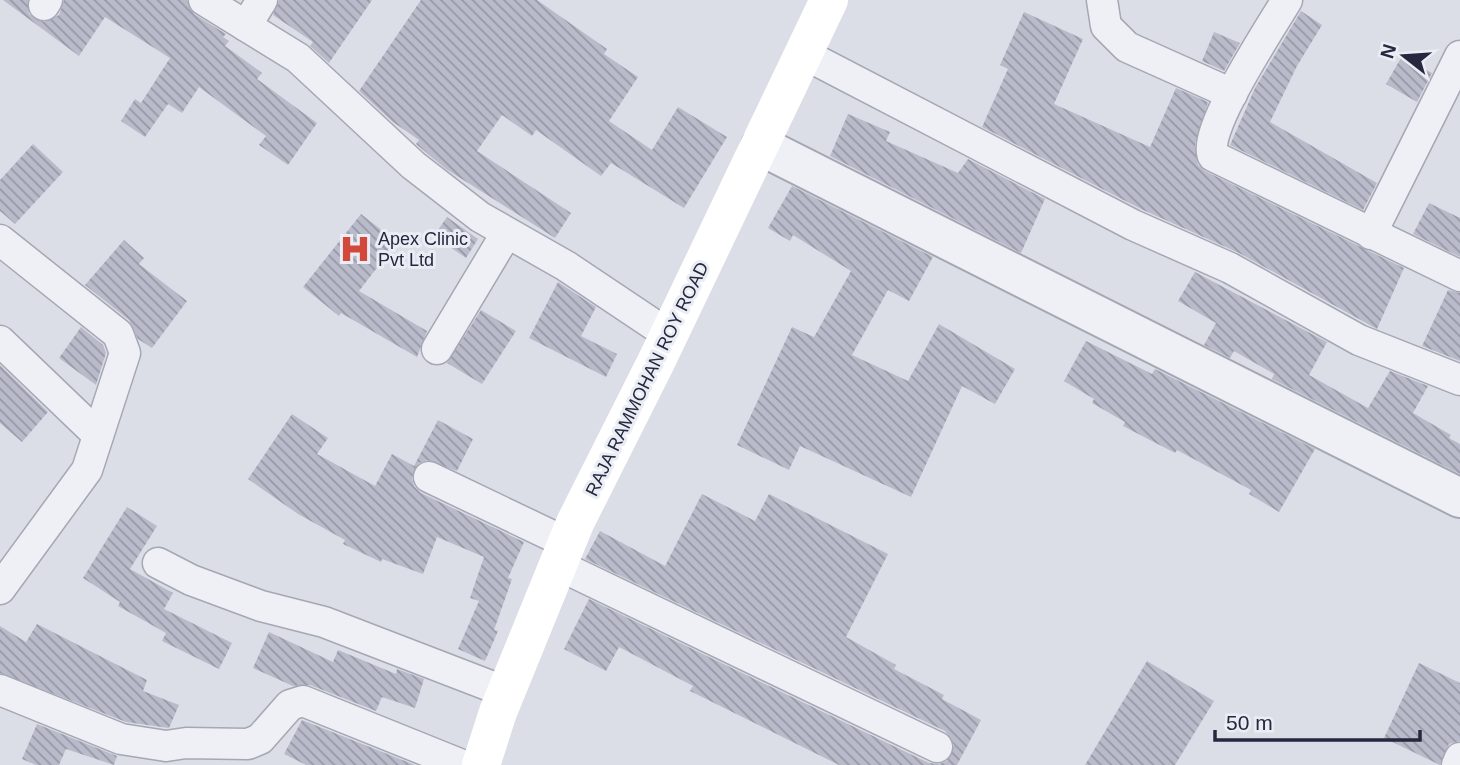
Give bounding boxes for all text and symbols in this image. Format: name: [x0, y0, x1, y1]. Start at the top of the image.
north arrow: [1369, 21, 1439, 91]
text: N: [1376, 42, 1400, 61]
place label: Apex Clinic Pvt Ltd: [378, 229, 468, 270]
hospital icon: Apex Clinic Pvt Ltd: [338, 232, 372, 266]
street label: RAJA RAMMOHAN ROY ROAD: [582, 259, 712, 499]
scale bar: [1215, 698, 1420, 742]
text: 50 m: [1226, 711, 1273, 734]

